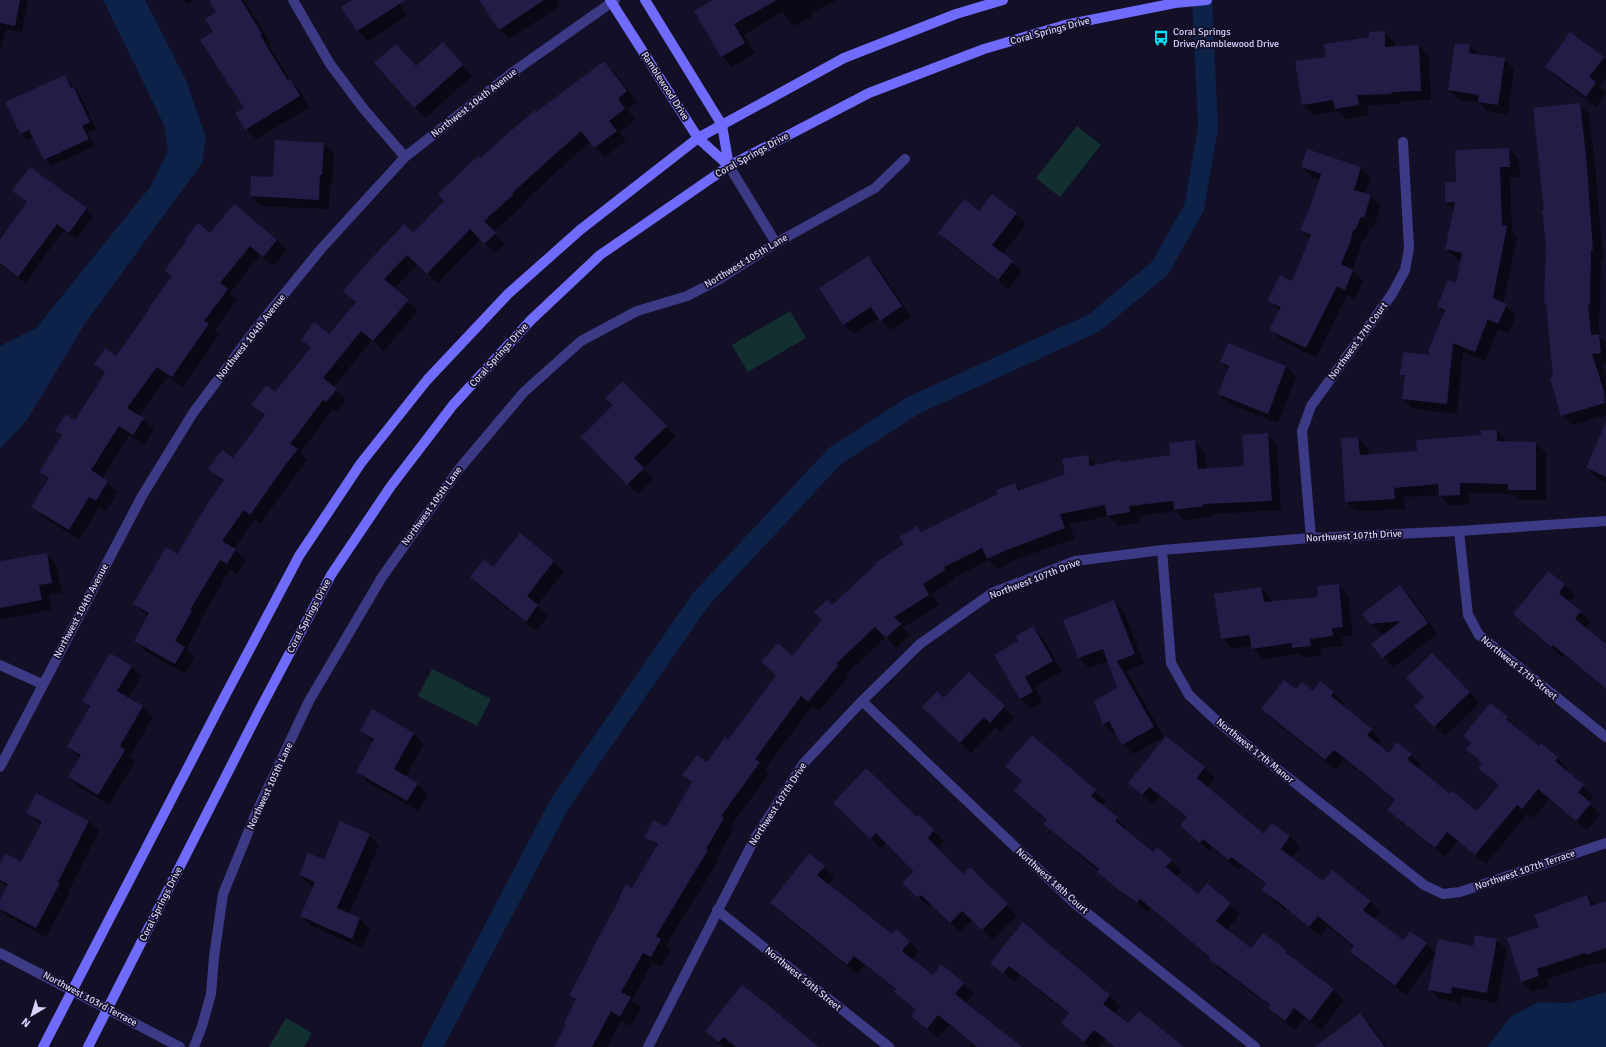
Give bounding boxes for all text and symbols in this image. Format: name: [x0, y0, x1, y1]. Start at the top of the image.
street label: Coral Springs Drive: [1009, 15, 1091, 47]
place label: Coral Springs Drive/Ramblewood Drive: [1173, 26, 1279, 50]
bus stop icon: Coral Springs Drive/Ramblewood Drive: [1152, 29, 1170, 47]
street label: Ramblewood Drive: [638, 49, 692, 123]
street label: Northwest 104th Avenue: [429, 66, 519, 140]
street label: Coral Springs Drive: [713, 130, 791, 180]
street label: Northwest 105th Lane: [702, 231, 790, 291]
street label: Northwest 104th Avenue: [214, 292, 288, 382]
street label: Northwest 17th Court: [1326, 300, 1390, 382]
street label: Coral Springs Drive: [467, 320, 531, 390]
street label: Northwest 105th Lane: [399, 464, 465, 548]
street label: Northwest 107th Drive: [1305, 527, 1403, 545]
street label: Northwest 107th Drive: [988, 556, 1082, 602]
street label: Northwest 104th Avenue: [51, 562, 111, 660]
street label: Coral Springs Drive: [284, 577, 334, 655]
street label: Northwest 17th Street: [1478, 633, 1560, 703]
street label: Northwest 17th Manor: [1214, 716, 1296, 786]
street label: Northwest 105th Lane: [245, 740, 295, 832]
street label: Northwest 107th Drive: [747, 760, 809, 848]
street label: Northwest 18th Court: [1013, 845, 1091, 917]
street label: Northwest 107th Terrace: [1473, 847, 1577, 893]
street label: Coral Springs Drive: [137, 865, 185, 943]
street label: Northwest 19th Street: [762, 944, 844, 1014]
street label: Northwest 103rd Terrace: [41, 969, 139, 1029]
north arrow: [12, 995, 52, 1035]
text: N: [19, 1015, 33, 1030]

